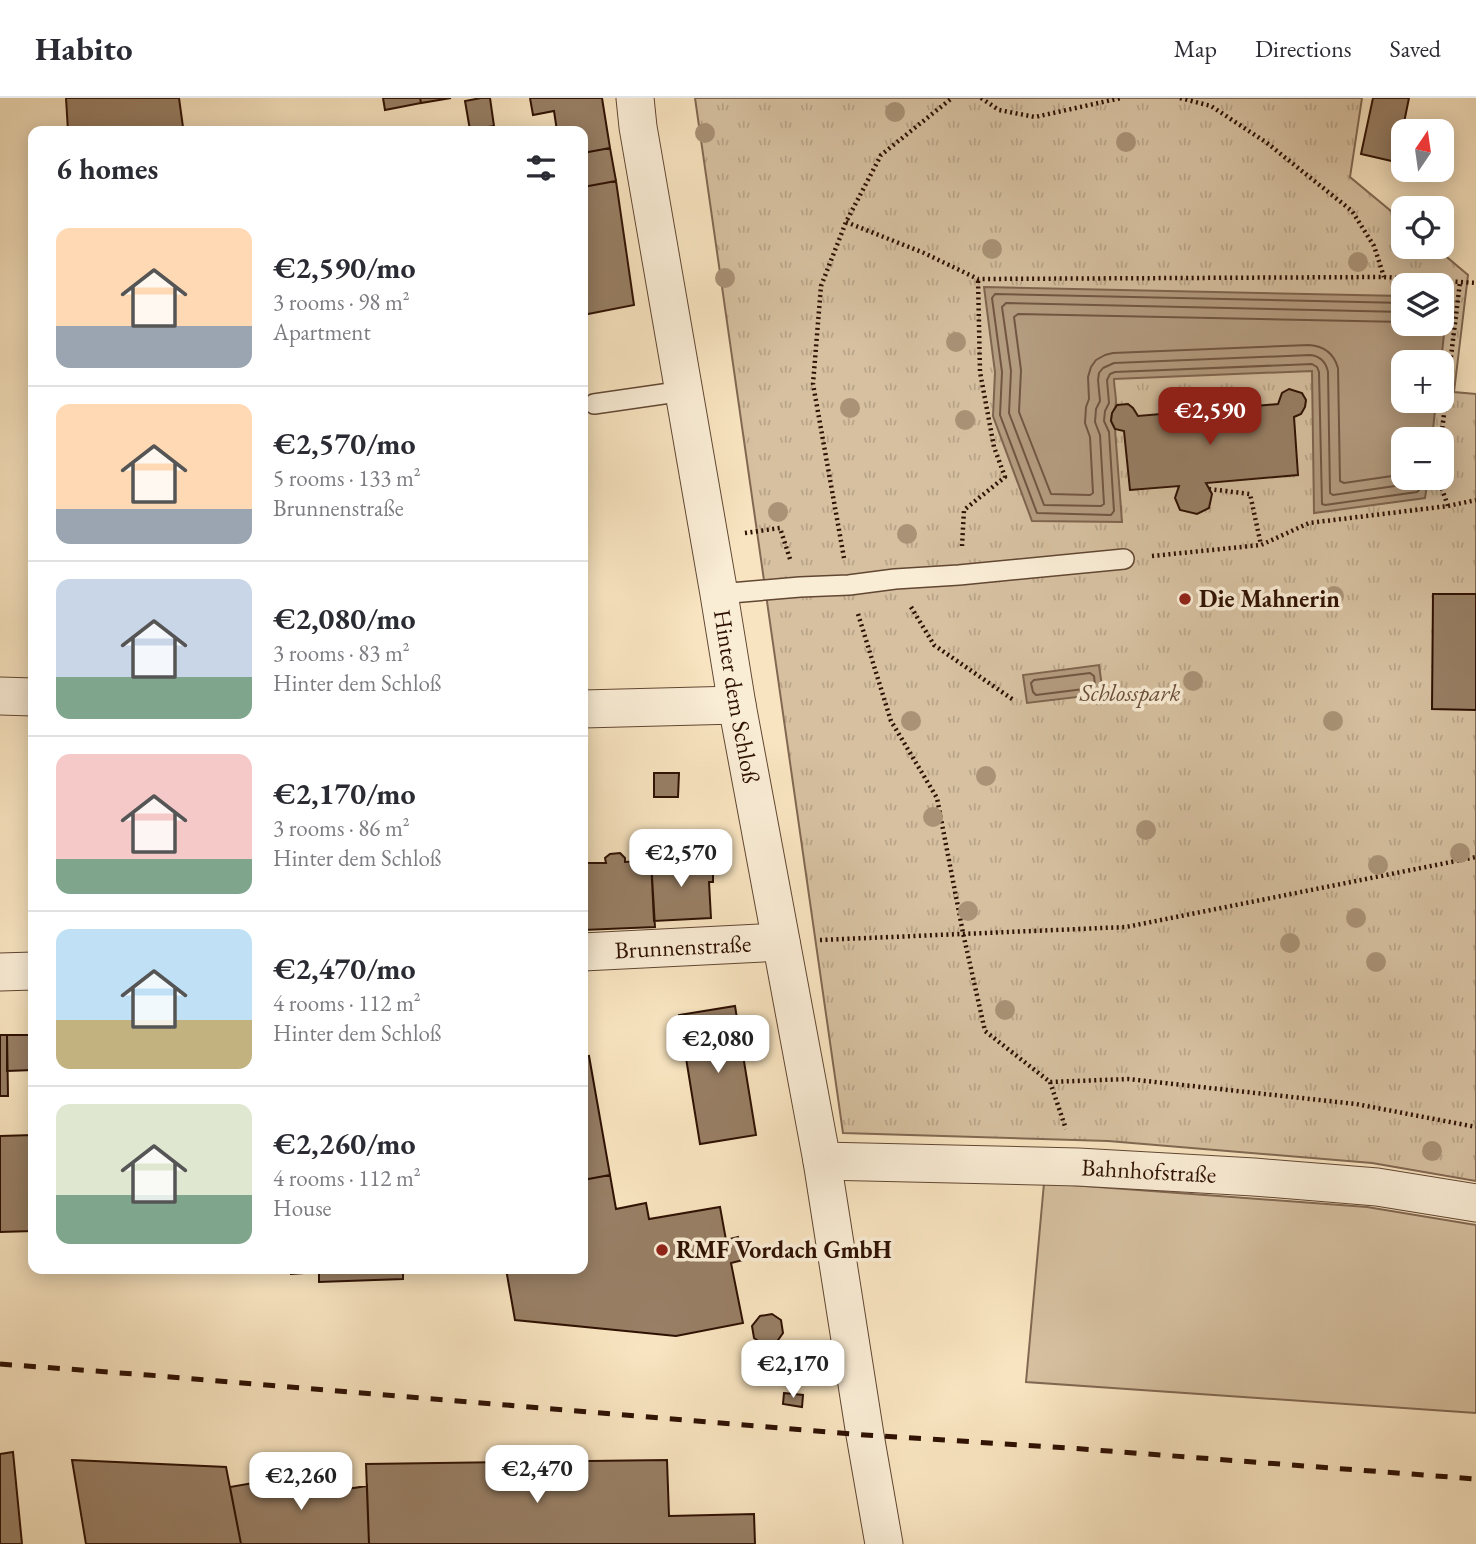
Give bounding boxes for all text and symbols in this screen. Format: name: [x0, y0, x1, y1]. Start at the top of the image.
text: Habito: [35, 27, 132, 70]
text: Map: [1174, 33, 1217, 64]
text: Directions: [1255, 33, 1352, 64]
text: Saved: [1390, 33, 1441, 64]
north arrow: [1391, 119, 1454, 182]
map controls: [1391, 119, 1454, 490]
text: 6 homes: [56, 149, 158, 188]
icon: filters: [522, 149, 560, 187]
button: locate: [1391, 196, 1454, 259]
text: €2,590/mo: [273, 248, 416, 287]
icon: home: [112, 256, 196, 340]
button: layers: [1391, 273, 1454, 336]
text: 3 rooms · 98 m²: [273, 287, 410, 317]
text: Apartment: [273, 317, 371, 347]
button: +: [1391, 350, 1454, 413]
pin: €2,590: [1153, 388, 1267, 447]
text: €2,590: [1174, 395, 1246, 425]
text: €2,570/mo: [273, 424, 416, 463]
button: −: [1391, 427, 1454, 490]
icon: home: [112, 432, 196, 516]
text: 5 rooms · 133 m²: [273, 463, 421, 493]
text: Brunnenstraße: [273, 493, 404, 523]
place label: Die Mahnerin: [1199, 583, 1340, 614]
marker: Die Mahnerin: [1177, 591, 1193, 607]
text: €2,080/mo: [273, 599, 416, 638]
icon: home: [112, 607, 196, 691]
street label: Hinter dem Schloß: [707, 607, 767, 786]
text: 3 rooms · 83 m²: [273, 638, 410, 668]
text: Hinter dem Schloß: [273, 668, 441, 698]
park label: Schlosspark: [1079, 677, 1180, 708]
text: €2,170/mo: [273, 774, 416, 813]
icon: home: [112, 782, 196, 866]
text: 3 rooms · 86 m²: [273, 813, 410, 843]
pin: €2,570: [624, 830, 738, 889]
text: €2,570: [645, 837, 717, 867]
text: Hinter dem Schloß: [273, 843, 441, 873]
street label: Brunnenstraße: [614, 928, 752, 965]
text: €2,470/mo: [273, 949, 416, 988]
icon: home: [112, 957, 196, 1041]
text: 4 rooms · 112 m²: [273, 988, 421, 1018]
pin: €2,080: [661, 1016, 775, 1075]
text: Hinter dem Schloß: [273, 1018, 441, 1048]
text: €2,080: [682, 1023, 754, 1053]
text: €2,260/mo: [273, 1124, 416, 1163]
icon: home: [112, 1132, 196, 1216]
street label: Bahnhofstraße: [1081, 1151, 1217, 1190]
text: 4 rooms · 112 m²: [273, 1163, 421, 1193]
text: House: [273, 1193, 332, 1223]
place label: RMF Vordach GmbH: [676, 1234, 892, 1265]
marker: RMF Vordach GmbH: [654, 1242, 670, 1258]
pin: €2,170: [736, 1340, 850, 1400]
text: €2,170: [757, 1348, 829, 1378]
pin: €2,470: [480, 1446, 594, 1505]
pin: €2,260: [244, 1452, 358, 1512]
text: €2,470: [501, 1453, 573, 1483]
text: €2,260: [265, 1460, 337, 1490]

